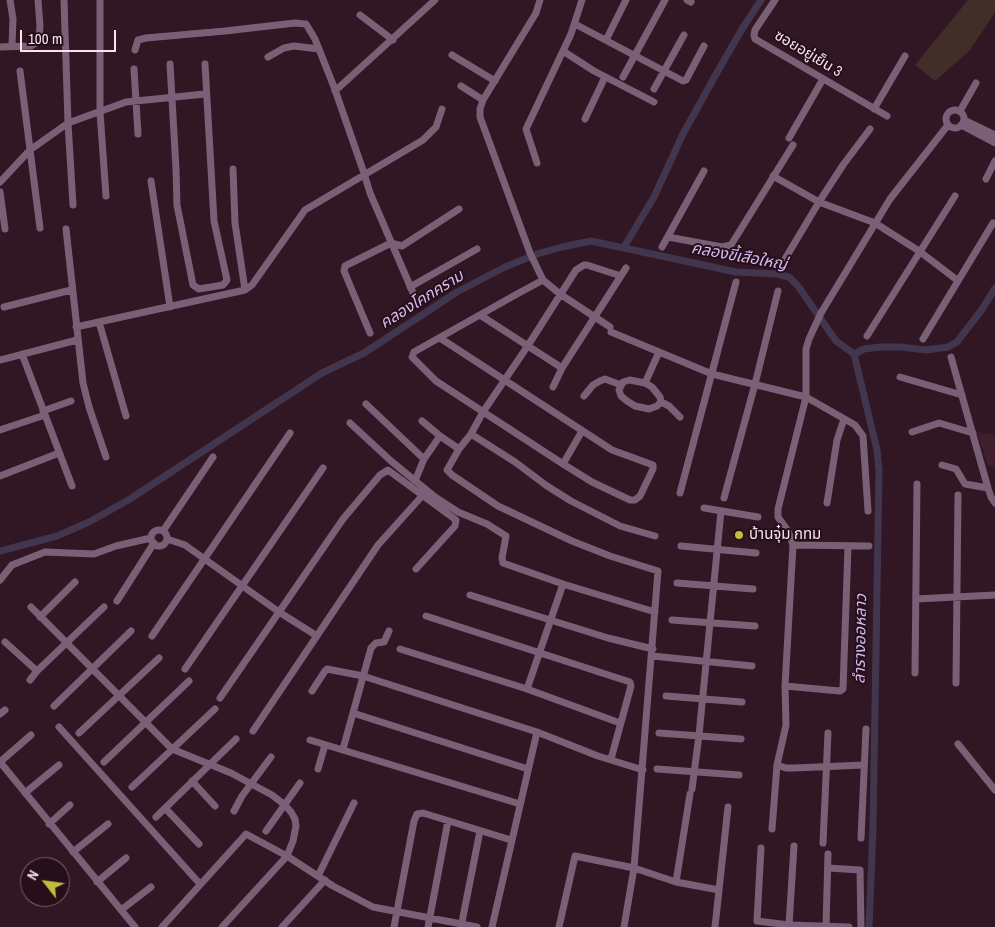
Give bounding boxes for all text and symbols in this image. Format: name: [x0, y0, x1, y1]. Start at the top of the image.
scale bar: [22, 20, 119, 52]
street label: ซอยอยู่เย็น 3: [771, 27, 845, 81]
text: 100 m: [28, 28, 62, 49]
water label: คลองขี้เสือใหญ่: [690, 239, 788, 275]
water label: คลองโคกคราม: [377, 267, 467, 333]
place label: บ้านจุ๋ม กทม: [749, 526, 821, 544]
marker: บ้านจุ๋ม กทม: [733, 529, 745, 541]
water label: ลำรางออหลาว: [851, 594, 871, 684]
north arrow: [20, 857, 70, 907]
text: N: [23, 867, 43, 883]

